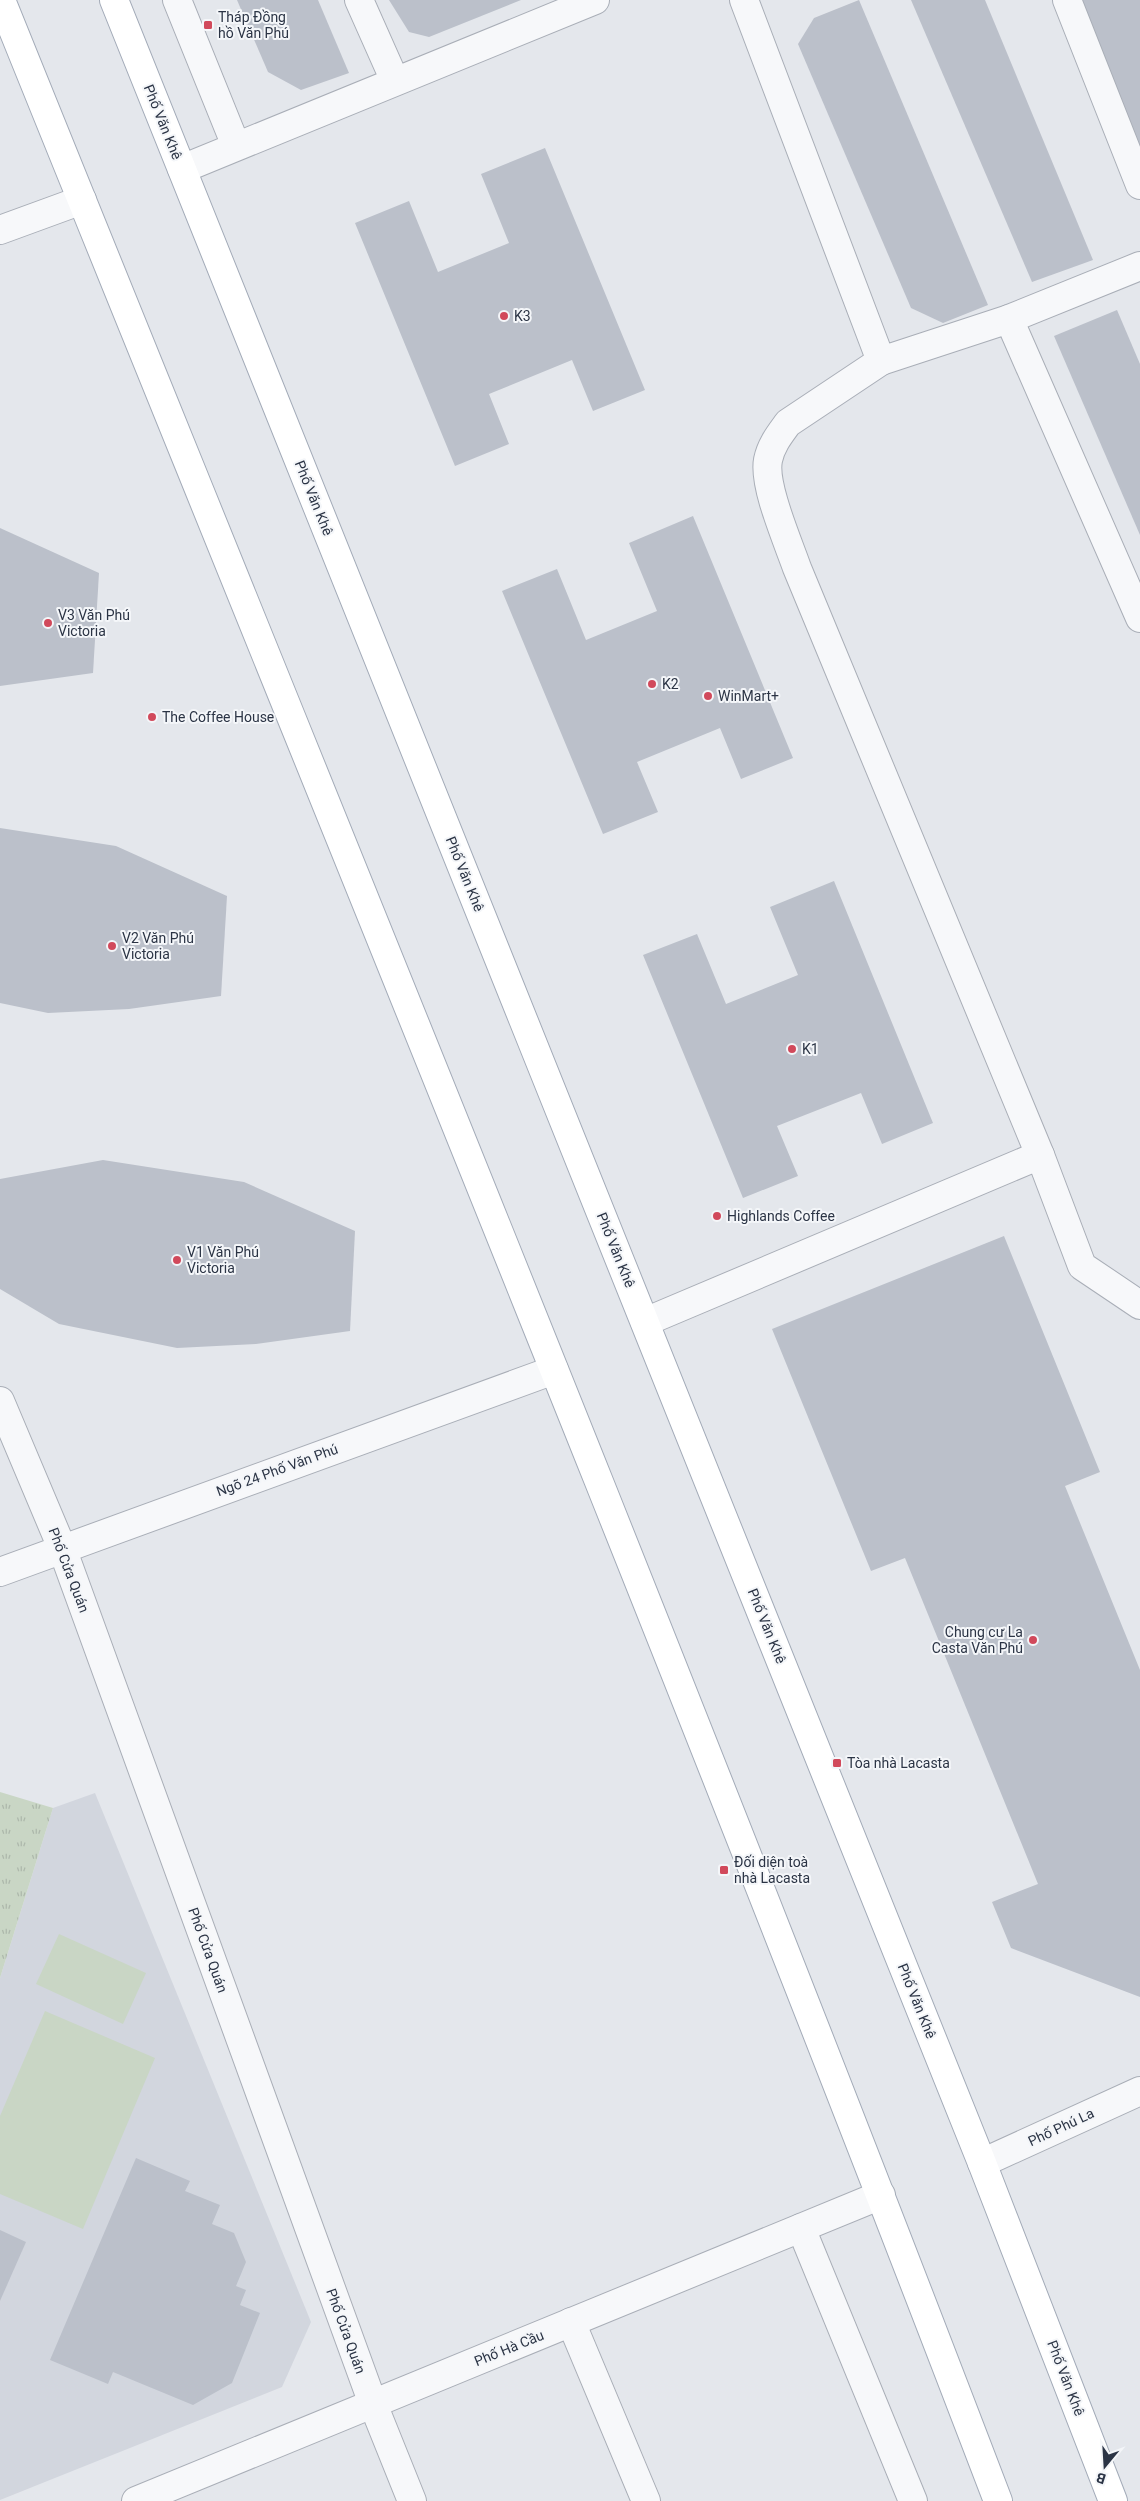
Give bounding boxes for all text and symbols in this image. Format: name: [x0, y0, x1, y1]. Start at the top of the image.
place label: Tháp Đồng hồ Văn Phú: [218, 9, 289, 41]
marker: Tháp Đồng hồ Văn Phú: [202, 19, 214, 31]
street label: Phố Văn Khê: [141, 82, 185, 162]
place label: K3: [514, 308, 531, 324]
marker: K3: [498, 310, 510, 322]
street label: Phố Văn Khê: [292, 458, 336, 538]
place label: V3 Văn Phú Victoria: [58, 607, 130, 639]
marker: V3 Văn Phú Victoria: [42, 617, 54, 629]
place label: K2: [662, 676, 679, 692]
marker: K2: [646, 678, 658, 690]
place label: WinMart+: [718, 688, 779, 704]
marker: WinMart+: [702, 690, 714, 702]
place label: The Coffee House: [162, 709, 274, 725]
marker: The Coffee House: [146, 711, 158, 723]
street label: Phố Văn Khê: [443, 834, 487, 914]
place label: V2 Văn Phú Victoria: [122, 930, 194, 962]
marker: V2 Văn Phú Victoria: [106, 940, 118, 952]
place label: K1: [802, 1041, 819, 1057]
marker: K1: [786, 1043, 798, 1055]
place label: Highlands Coffee: [727, 1208, 835, 1224]
street label: Phố Văn Khê: [594, 1210, 638, 1290]
marker: Highlands Coffee: [711, 1210, 723, 1222]
place label: V1 Văn Phú Victoria: [187, 1244, 259, 1276]
marker: V1 Văn Phú Victoria: [171, 1254, 183, 1266]
street label: Ngõ 24 Phố Văn Phú: [214, 1441, 340, 1499]
street label: Phố Cửa Quán: [45, 1525, 93, 1615]
street label: Phố Văn Khê: [745, 1586, 789, 1666]
place label: Chung cư La Casta Văn Phú: [932, 1624, 1023, 1656]
marker: Chung cư La Casta Văn Phú: [1027, 1634, 1039, 1646]
place label: Tòa nhà Lacasta: [847, 1755, 950, 1771]
marker: Tòa nhà Lacasta: [831, 1757, 843, 1769]
place label: Đối diện toà nhà Lacasta: [734, 1854, 810, 1886]
marker: Đối diện toà nhà Lacasta: [718, 1864, 730, 1876]
street label: Phố Cửa Quán: [185, 1905, 231, 1995]
street label: Phố Văn Khê: [895, 1961, 939, 2041]
street label: Phố Phú La: [1025, 2105, 1097, 2149]
street label: Phố Cửa Quán: [323, 2286, 369, 2376]
street label: Phố Hà Cầu: [472, 2327, 546, 2369]
street label: Phố Văn Khê: [1044, 2338, 1088, 2418]
north arrow: [1080, 2441, 1130, 2491]
text: B: [1094, 2469, 1108, 2487]

